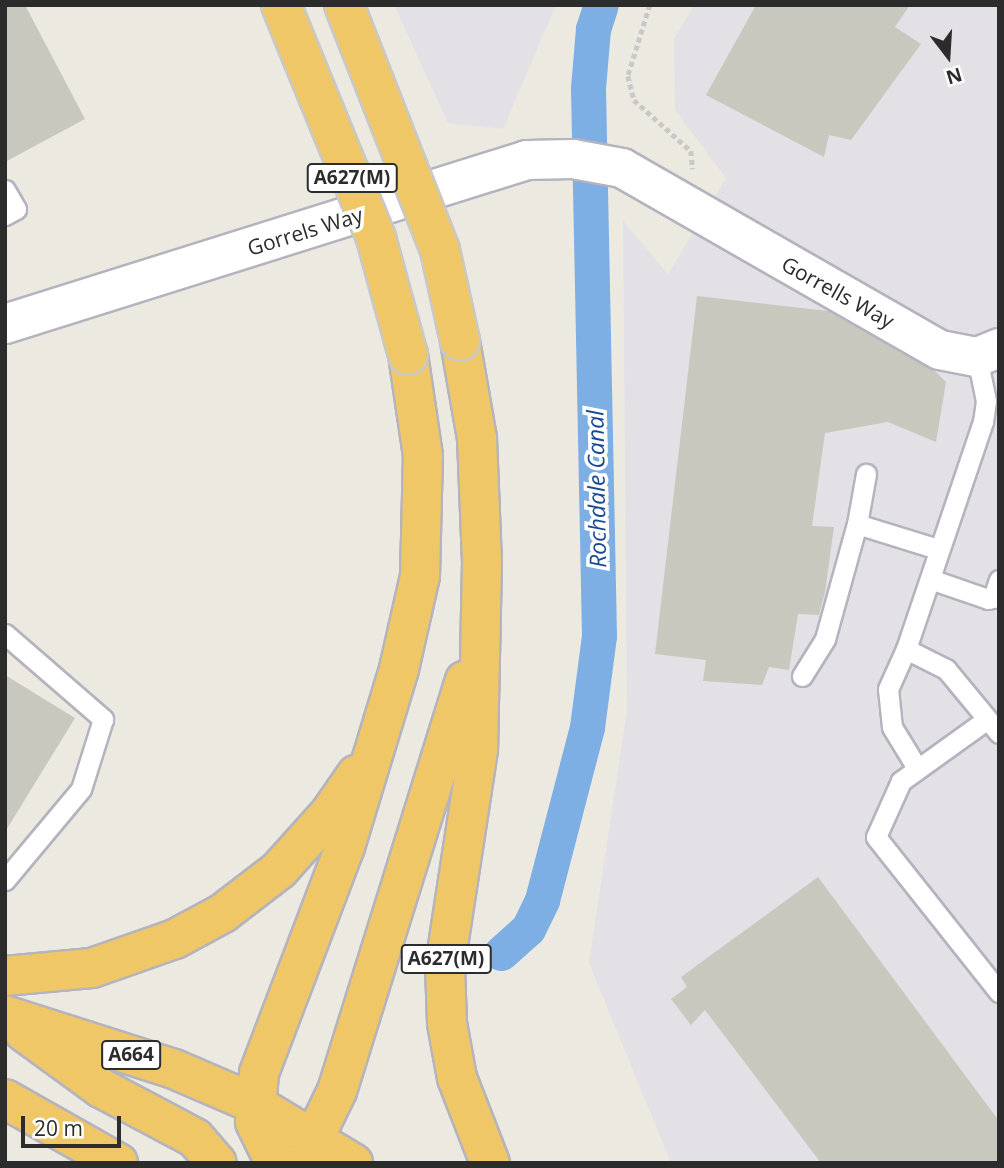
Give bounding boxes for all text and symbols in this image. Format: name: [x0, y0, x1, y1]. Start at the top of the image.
north arrow: [913, 21, 983, 91]
text: N: [943, 61, 965, 91]
road number: A627(M): [306, 162, 398, 194]
street label: Gorrels Way: [244, 202, 366, 260]
street label: Gorrells Way: [777, 251, 899, 333]
water label: Rochdale Canal: [581, 410, 611, 568]
road number: A627(M): [400, 944, 492, 974]
road number: A664: [100, 1040, 162, 1070]
scale bar: [24, 1102, 124, 1146]
text: 20 m: [34, 1114, 83, 1142]

